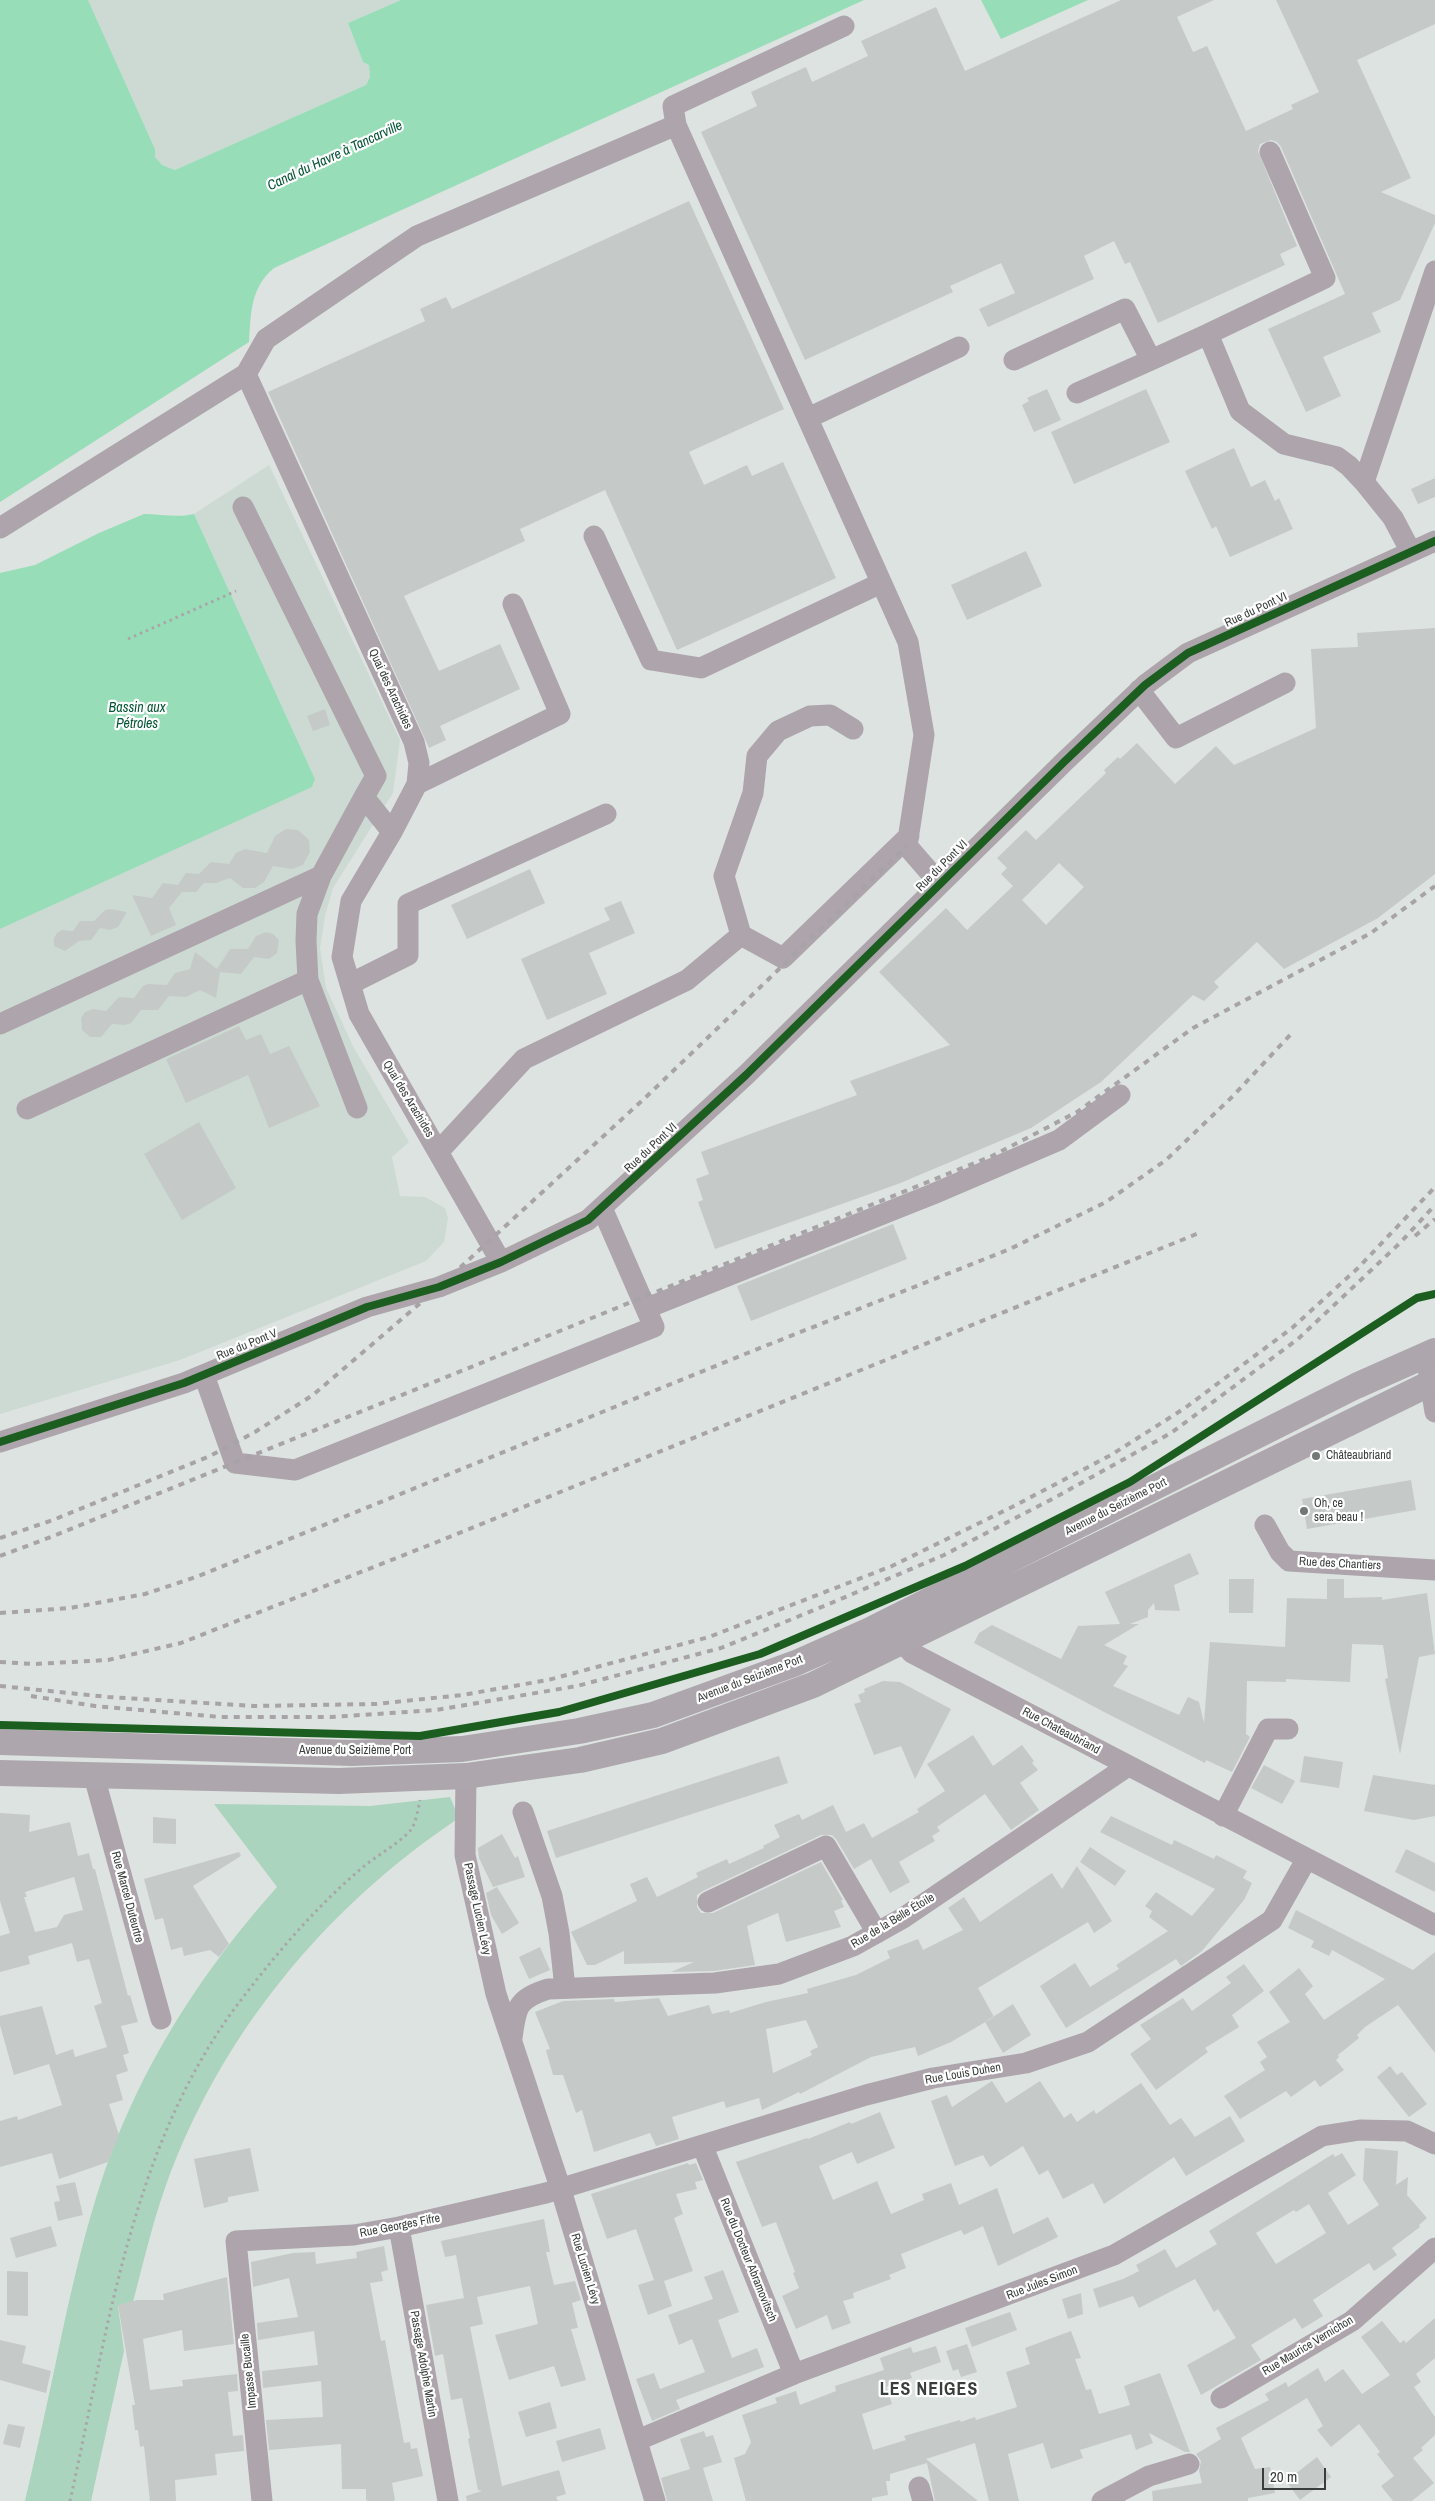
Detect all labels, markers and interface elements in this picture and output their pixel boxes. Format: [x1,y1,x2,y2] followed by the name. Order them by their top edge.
[265,117,405,195] water label: Canal du Havre à Tancarville
[1223,589,1289,631] street label: Rue du Pont VI
[365,647,415,731] street label: Quai des Arachides
[109,700,165,732] water label: Bassin aux Pétroles
[913,837,971,895] street label: Rue du Pont VI
[379,1058,437,1140] street label: Quai des Arachides
[622,1120,680,1176] street label: Rue du Pont VI
[215,1326,279,1364] street label: Rue du Pont V
[1326,1449,1391,1463] place label: Châteaubriand
[1310,1450,1322,1462] marker: Châteaubriand
[1063,1475,1169,1539] street label: Avenue du Seizième Port
[1314,1497,1363,1525] place label: Oh, ce sera beau !
[1298,1505,1310,1517] marker: Oh, ce sera beau !
[1299,1555,1381,1573] street label: Rue des Chantiers
[695,1652,805,1706] street label: Avenue du Seizième Port
[1020,1704,1102,1758] street label: Rue Chateaubriand
[299,1744,411,1758] street label: Avenue du Seizième Port
[108,1850,146,1944] street label: Rue Marcel Duteurtre
[460,1861,494,1957] street label: Passage Lucien Lévy
[849,1890,937,1952] street label: Rue de la Belle Étoile
[924,2060,1002,2088] street label: Rue Louis Duhen
[717,2196,779,2324] street label: Rue du Docteur Abramovitsch
[359,2211,441,2241] street label: Rue Georges Fifre
[567,2232,603,2306] street label: Rue Lucien Lévy
[1004,2263,1080,2303] street label: Rue Jules Simon
[407,2310,439,2418] street label: Passage Adolphe Martin
[1260,2313,1356,2379] street label: Rue Maurice Vernichon
[238,2333,260,2409] street label: Impasse Bucaille
[878,2379,980,2401] district label: LES NEIGES
[1265,2458,1329,2490] scale bar
[1270,2466,1297,2487] text: 20 m

